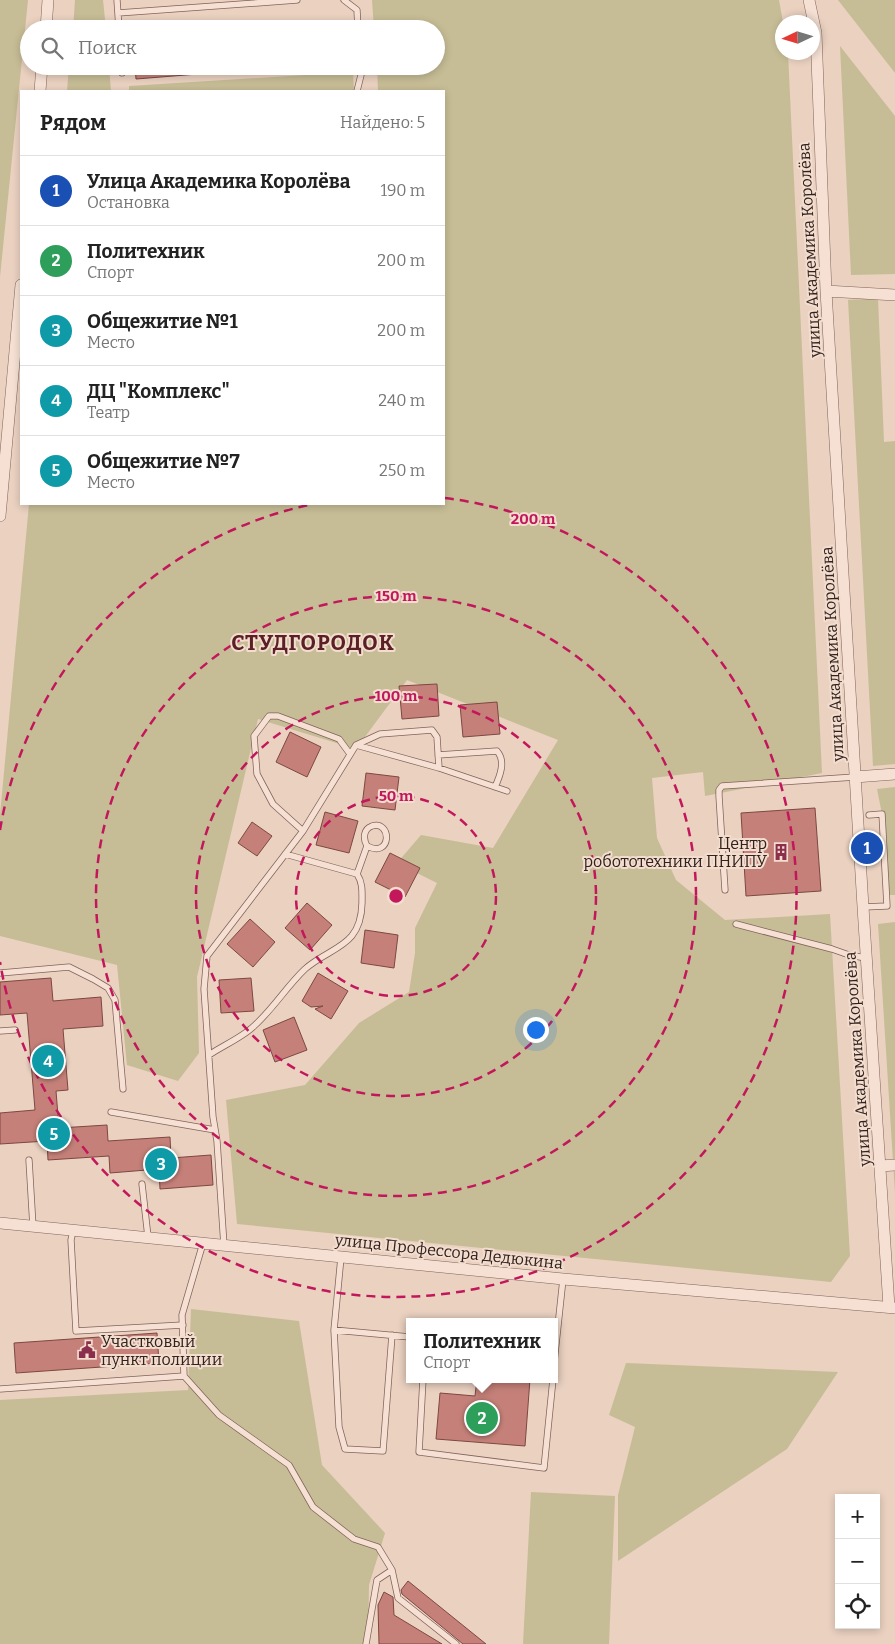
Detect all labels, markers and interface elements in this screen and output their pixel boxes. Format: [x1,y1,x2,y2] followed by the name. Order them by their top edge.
[775,15,820,60] north arrow
[20,20,445,75] search box
[38,34,66,62] icon: search
[78,36,137,59] text: Поиск
[40,110,106,136] text: Рядом
[340,113,425,132] text: Найдено: 5
[794,142,825,359] street label: улица Академика Королёва
[87,170,350,193] text: Улица Академика Королёва
[53,181,59,200] text: 1
[380,181,425,200] text: 190 m
[87,193,170,212] text: Остановка
[87,240,205,263] text: Политехник
[51,251,61,270] text: 2
[377,251,425,270] text: 200 m
[87,263,134,282] text: Спорт
[87,310,238,333] text: Общежитие №1
[51,321,61,340] text: 3
[377,321,425,340] text: 200 m
[87,333,135,352] text: Место
[87,380,230,403] text: ДЦ "Комплекс"
[51,391,61,410] text: 4
[378,391,425,410] text: 240 m
[87,403,130,422] text: Театр
[87,450,240,473] text: Общежитие №7
[52,461,60,480] text: 5
[379,461,425,480] text: 250 m
[87,473,135,492] text: Место
[511,510,556,528] text: 200 m
[817,546,848,763] street label: улица Академика Королёва
[375,587,417,605] text: 150 m
[231,630,395,656] district label: СТУДГОРОДОК
[375,687,418,705] text: 100 m
[379,787,414,805] text: 50 m
[851,829,883,867] pin: 1
[584,834,767,871] place label: Центр робототехники ПНИПУ
[771,842,791,862] building icon: Центр робототехники ПНИПУ
[387,887,405,905] centre of rings
[840,951,875,1168] street label: улица Академика Королёва
[523,1017,549,1043] your location
[32,1042,64,1080] pin: 4
[38,1115,70,1153] pin: 5
[145,1145,177,1183] pin: 3
[333,1230,564,1273] street label: улица Профессора Дедюкина
[406,1318,558,1383] popup
[423,1330,541,1353] text: Политехник
[101,1332,222,1369] place label: Участковый пункт полиции
[77,1340,97,1360] public building icon: Участковый пункт полиции
[423,1353,470,1372] text: Спорт
[466,1399,498,1437] pin: 2
[835,1494,880,1629] map controls
[835,1494,880,1539] button: +
[835,1539,880,1584] button: −
[835,1584,880,1629] button: locate

